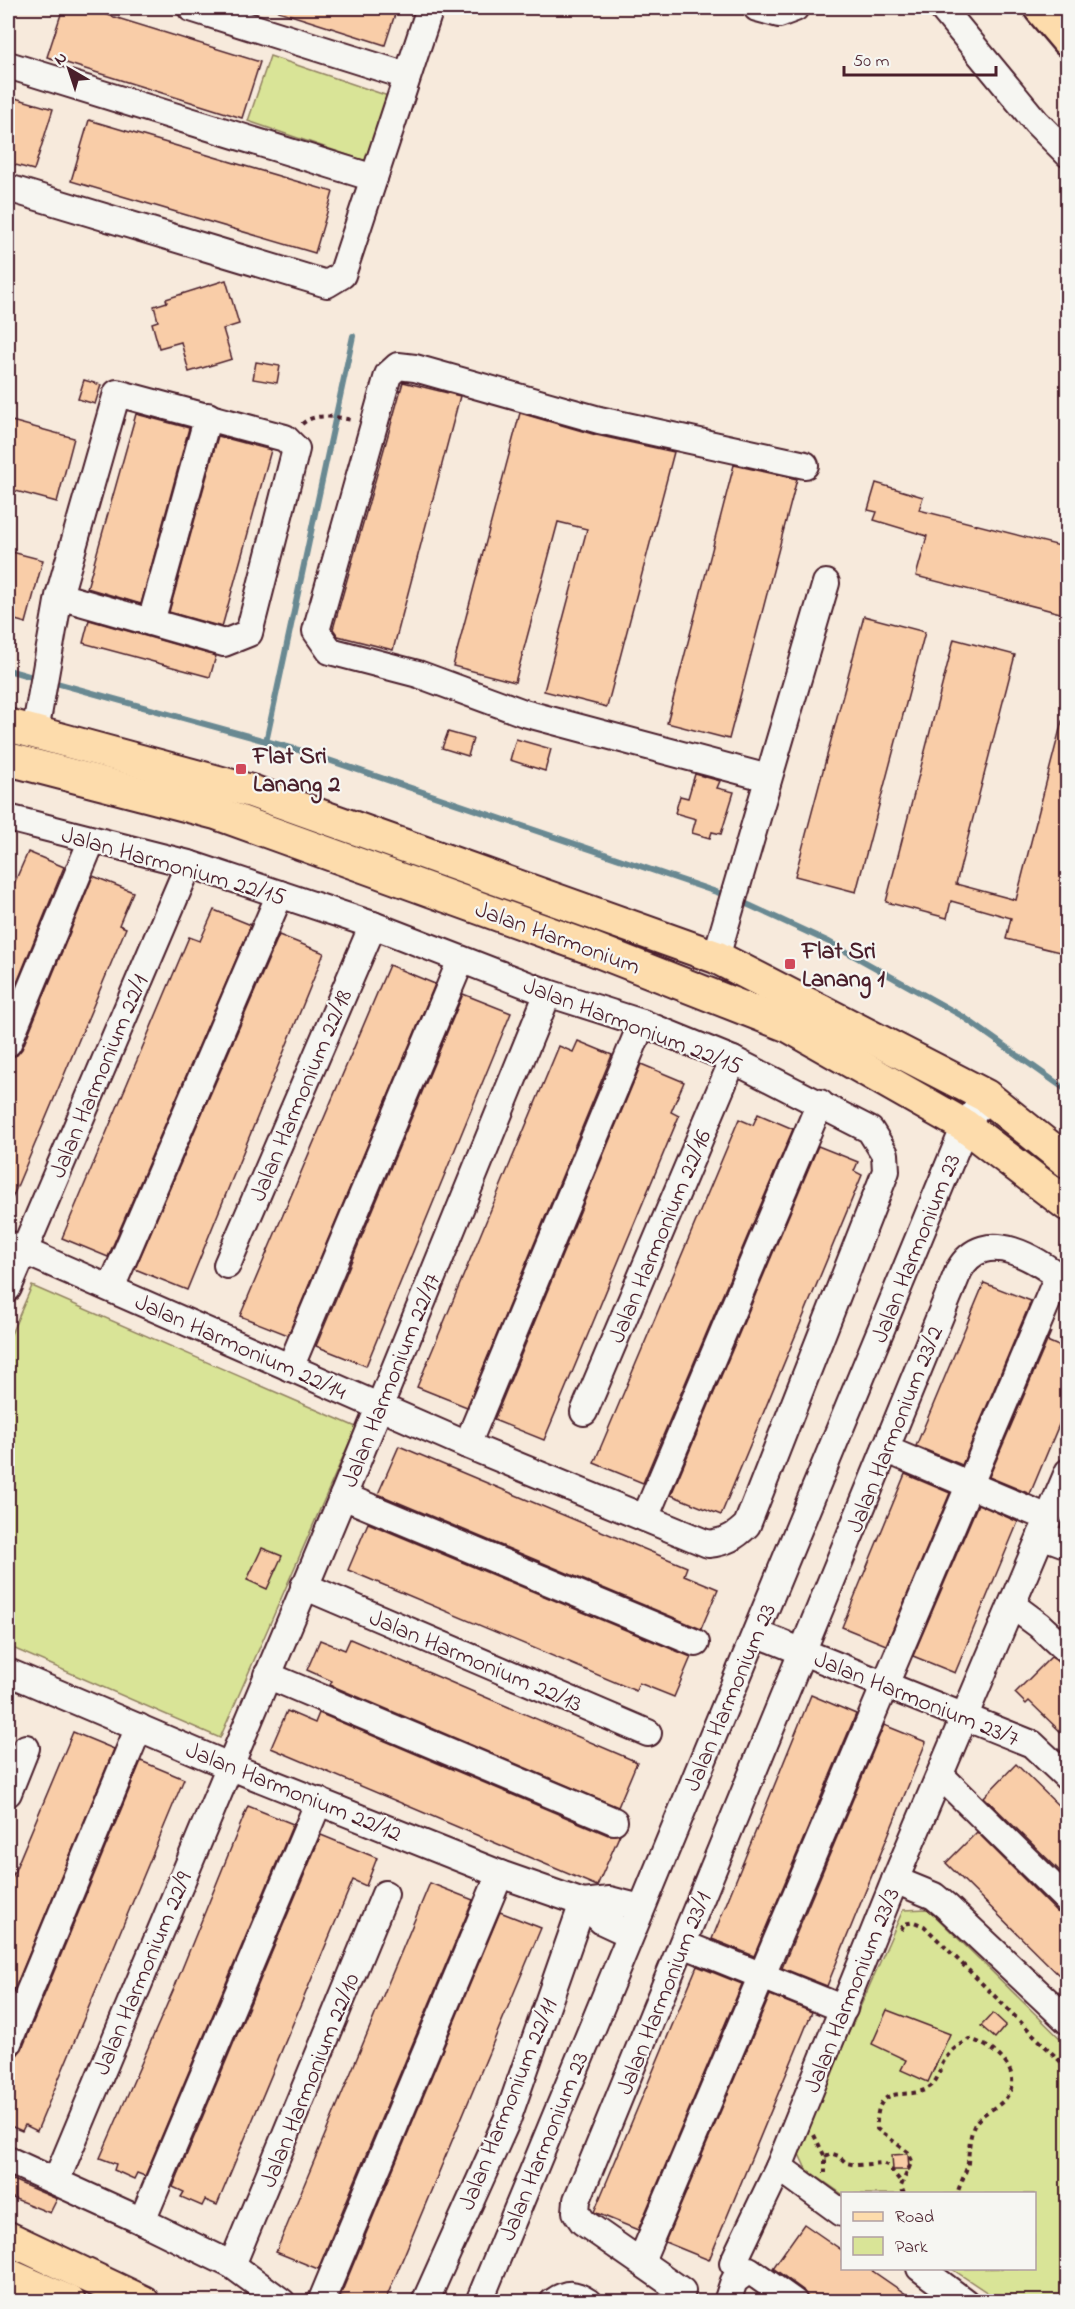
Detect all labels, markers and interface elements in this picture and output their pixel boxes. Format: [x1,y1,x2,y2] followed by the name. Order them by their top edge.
[39,39,99,99] north arrow
[844,39,996,77] scale bar
[49,46,73,72] text: N
[853,49,890,75] text: 50 m
[252,740,340,804] place label: Flat Sri Lanang 2
[234,762,248,776] marker: Flat Sri Lanang 2
[57,819,290,916] street label: Jalan Harmonium 22/15
[470,893,645,985] street label: Jalan Harmonium
[801,935,885,999] place label: Flat Sri Lanang 1
[783,957,797,971] marker: Flat Sri Lanang 1
[42,969,159,1184] street label: Jalan Harmonium 22/1
[518,969,747,1085] street label: Jalan Harmonium 22/15
[242,985,363,1207] street label: Jalan Harmonium 22/18
[600,1124,722,1349] street label: Jalan Harmonium 22/16
[863,1149,971,1349] street label: Jalan Harmonium 23
[333,1268,451,1493] street label: Jalan Harmonium 22/17
[129,1286,351,1411] street label: Jalan Harmonium 22/14
[839,1321,954,1539] street label: Jalan Harmonium 23/2
[676,1599,787,1797] street label: Jalan Harmonium 23
[363,1602,587,1723] street label: Jalan Harmonium 22/13
[808,1643,1024,1758] street label: Jalan Harmonium 23/7
[180,1734,406,1853] street label: Jalan Harmonium 22/12
[86,1866,203,2081] street label: Jalan Harmonium 22/9
[796,1883,910,2099] street label: Jalan Harmonium 23/3
[609,1887,722,2101] street label: Jalan Harmonium 23/1
[252,1968,370,2194] street label: Jalan Harmonium 22/10
[451,1993,568,2216] street label: Jalan Harmonium 22/11
[491,2047,599,2247] street label: Jalan Harmonium 23
[841,2192,1036,2270] legend
[895,2205,934,2231] text: Road
[895,2235,928,2261] text: Park

